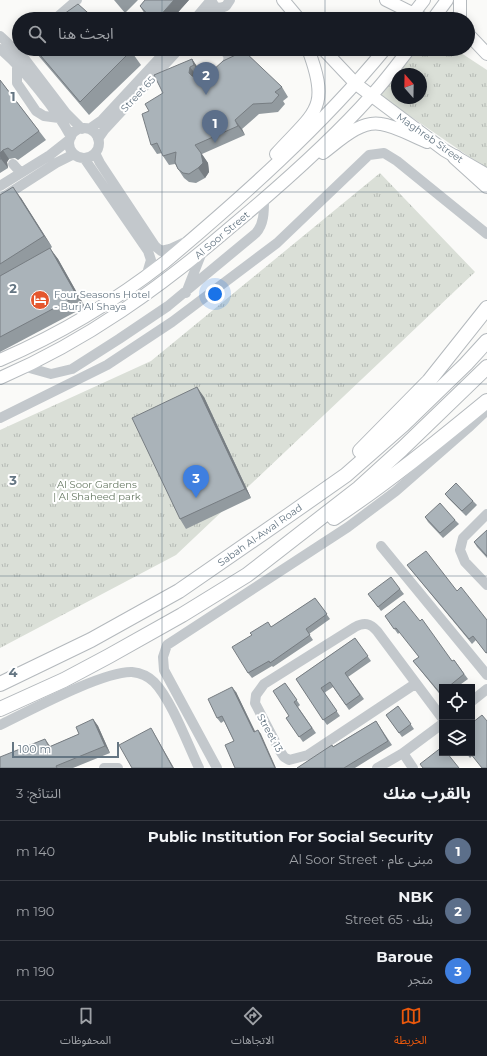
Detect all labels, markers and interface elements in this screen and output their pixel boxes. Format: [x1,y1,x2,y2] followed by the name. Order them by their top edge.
[12,12,475,56] search box
[26,23,48,45] icon: search
[58,24,114,43] text: ابحث هنا
[193,62,219,95] pin: 2
[391,68,427,104] north arrow
[118,73,158,115] street label: Street 65
[10,88,16,104] text: 1
[202,110,228,143] pin: 1
[394,110,466,166] street label: Maghreb Street
[192,208,252,262] street label: Al Soor Street
[9,280,17,296] text: 2
[205,284,225,304] your location
[54,288,150,313] place label: Four Seasons Hotel - Burj Al Shaya
[29,289,51,311] hotel icon: Four Seasons Hotel - Burj Al Shaya
[183,465,209,498] pin: 3
[8,472,17,488] text: 3
[53,478,141,503] park label: Al Soor Gardens | Al Shaheed park
[215,501,305,569] street label: Sabah Al-Awal Road
[9,664,18,680] text: 4
[439,684,475,756] map controls
[439,684,475,720] button: locate
[254,711,286,755] street label: Street 13
[439,720,475,756] button: layers
[12,740,119,759] scale bar
[18,742,51,756] text: 100 m
[383,783,471,803] text: بالقرب منك
[16,785,61,801] text: النتائج: 3
[148,827,433,846] text: Public Institution For Social Security
[16,843,55,859] text: 140 m
[455,843,461,859] text: 1
[289,851,433,867] text: مبنى عام · Al Soor Street
[398,887,433,906] text: NBK
[16,903,54,919] text: 190 m
[454,903,462,919] text: 2
[345,911,433,927] text: بنك · Street 65
[376,947,433,966] text: Baroue
[16,963,54,979] text: 190 m
[454,963,462,979] text: 3
[408,971,433,987] text: متجر
[60,1005,111,1052] tab: المحفوظات
[231,1005,274,1052] tab: الاتجاهات
[394,1005,427,1052] tab: الخريطة

